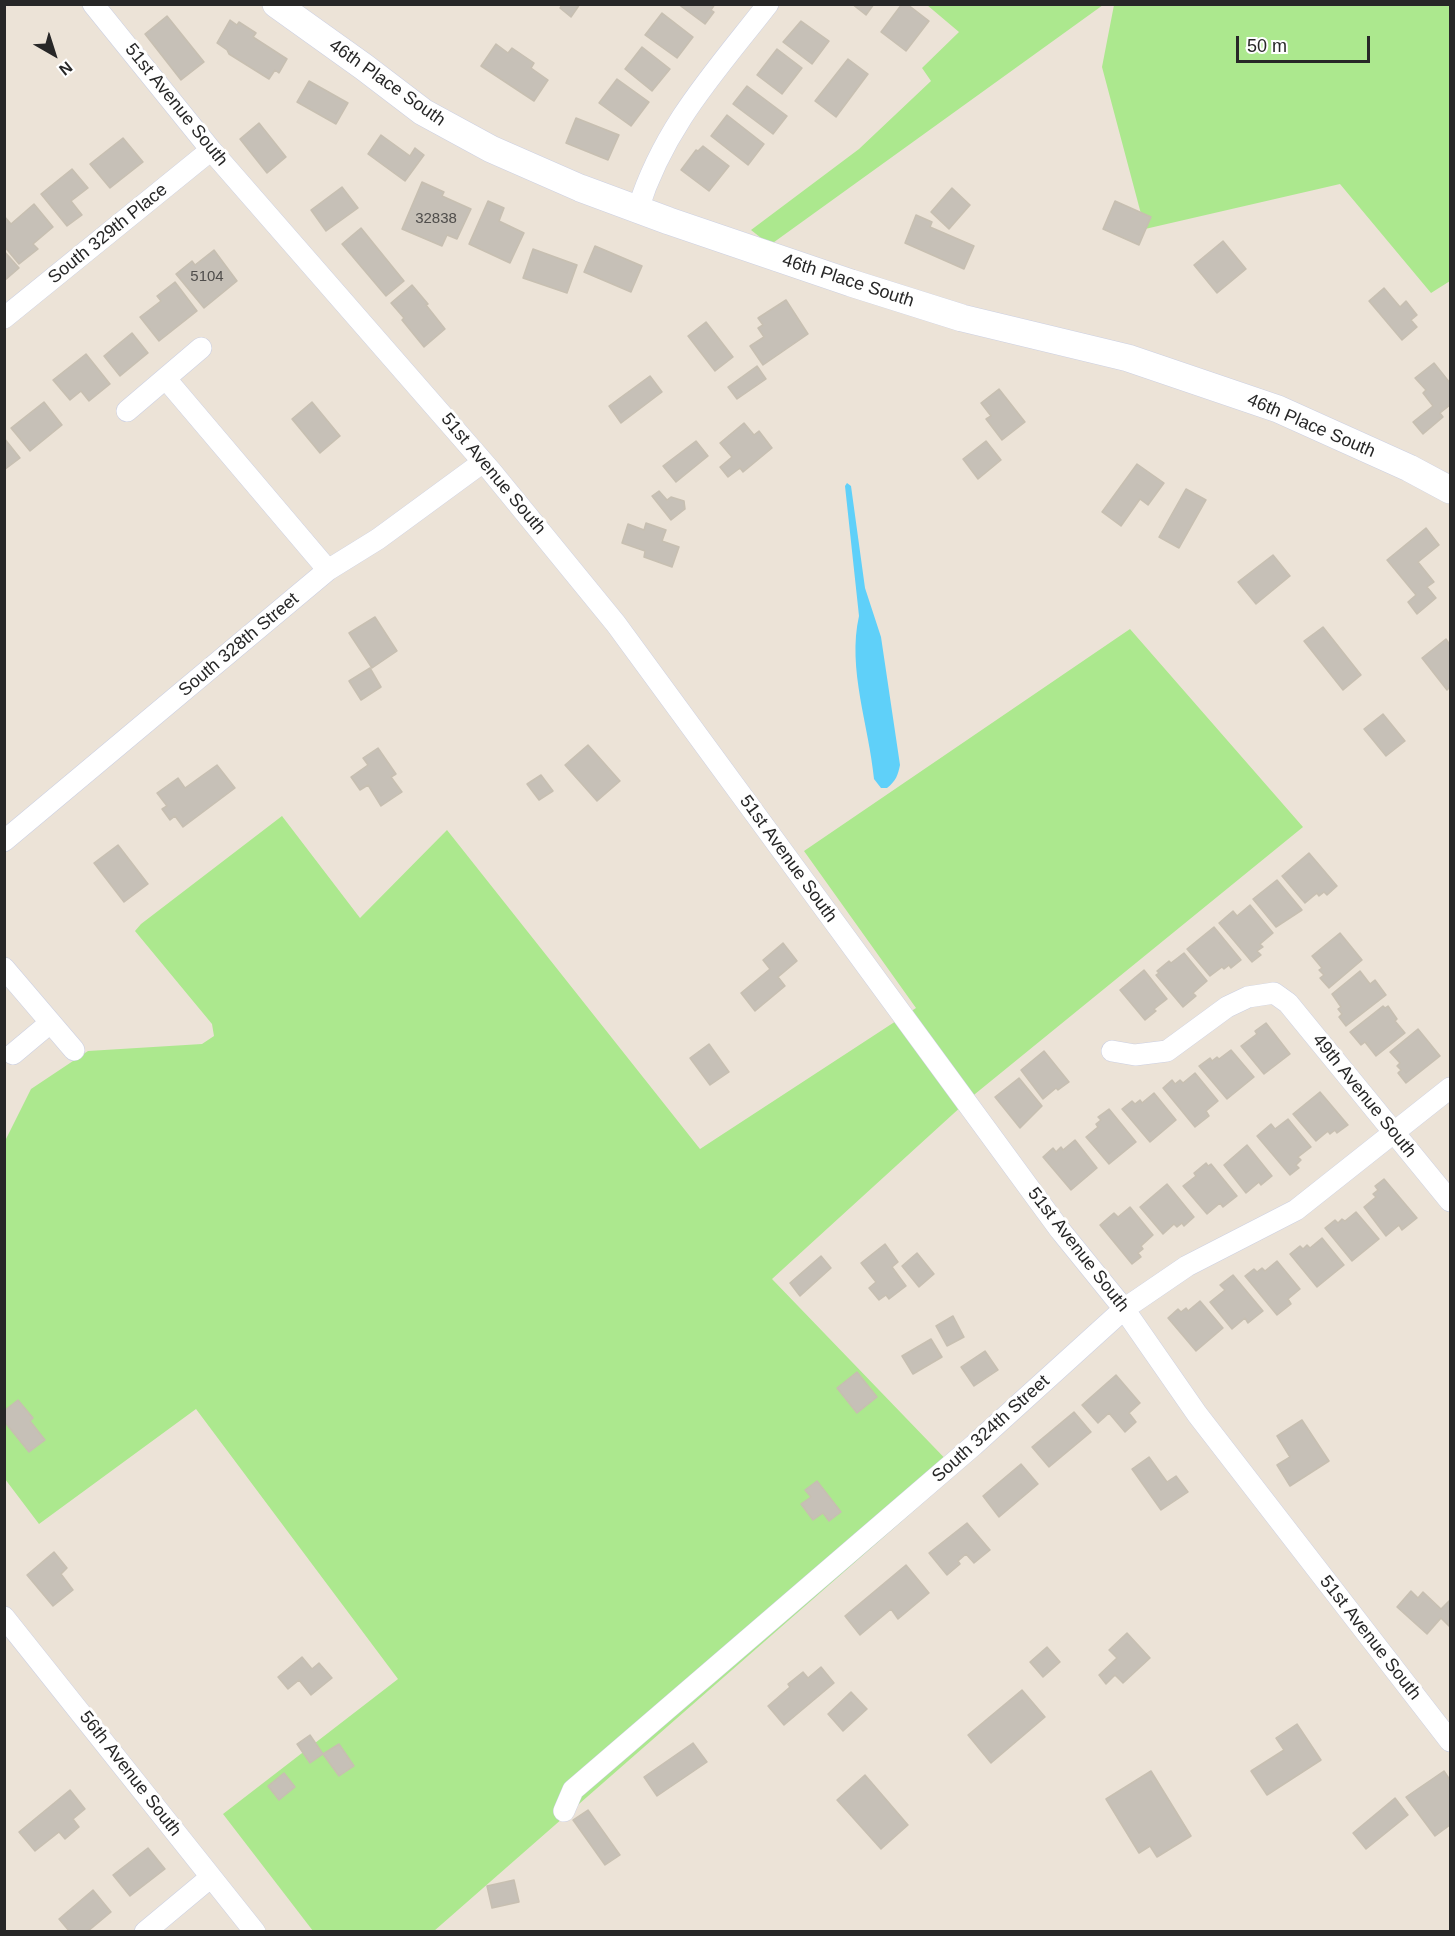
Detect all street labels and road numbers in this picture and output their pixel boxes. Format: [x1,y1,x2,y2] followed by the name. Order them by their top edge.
[325,35,449,131] street label: 46th Place South
[120,39,232,171] street label: 51st Avenue South
[44,179,172,289] street label: South 329th Place
[779,250,917,312] street label: 46th Place South
[1244,389,1378,463] street label: 46th Place South
[436,409,550,539] street label: 51st Avenue South
[175,588,303,702] street label: South 328th Street
[735,791,841,927] street label: 51st Avenue South
[1308,1030,1420,1162] street label: 49th Avenue South
[1023,1184,1133,1316] street label: 51st Avenue South
[928,1371,1054,1487] street label: South 324th Street
[1315,1572,1425,1704] street label: 51st Avenue South
[74,1707,186,1841] street label: 56th Avenue South

